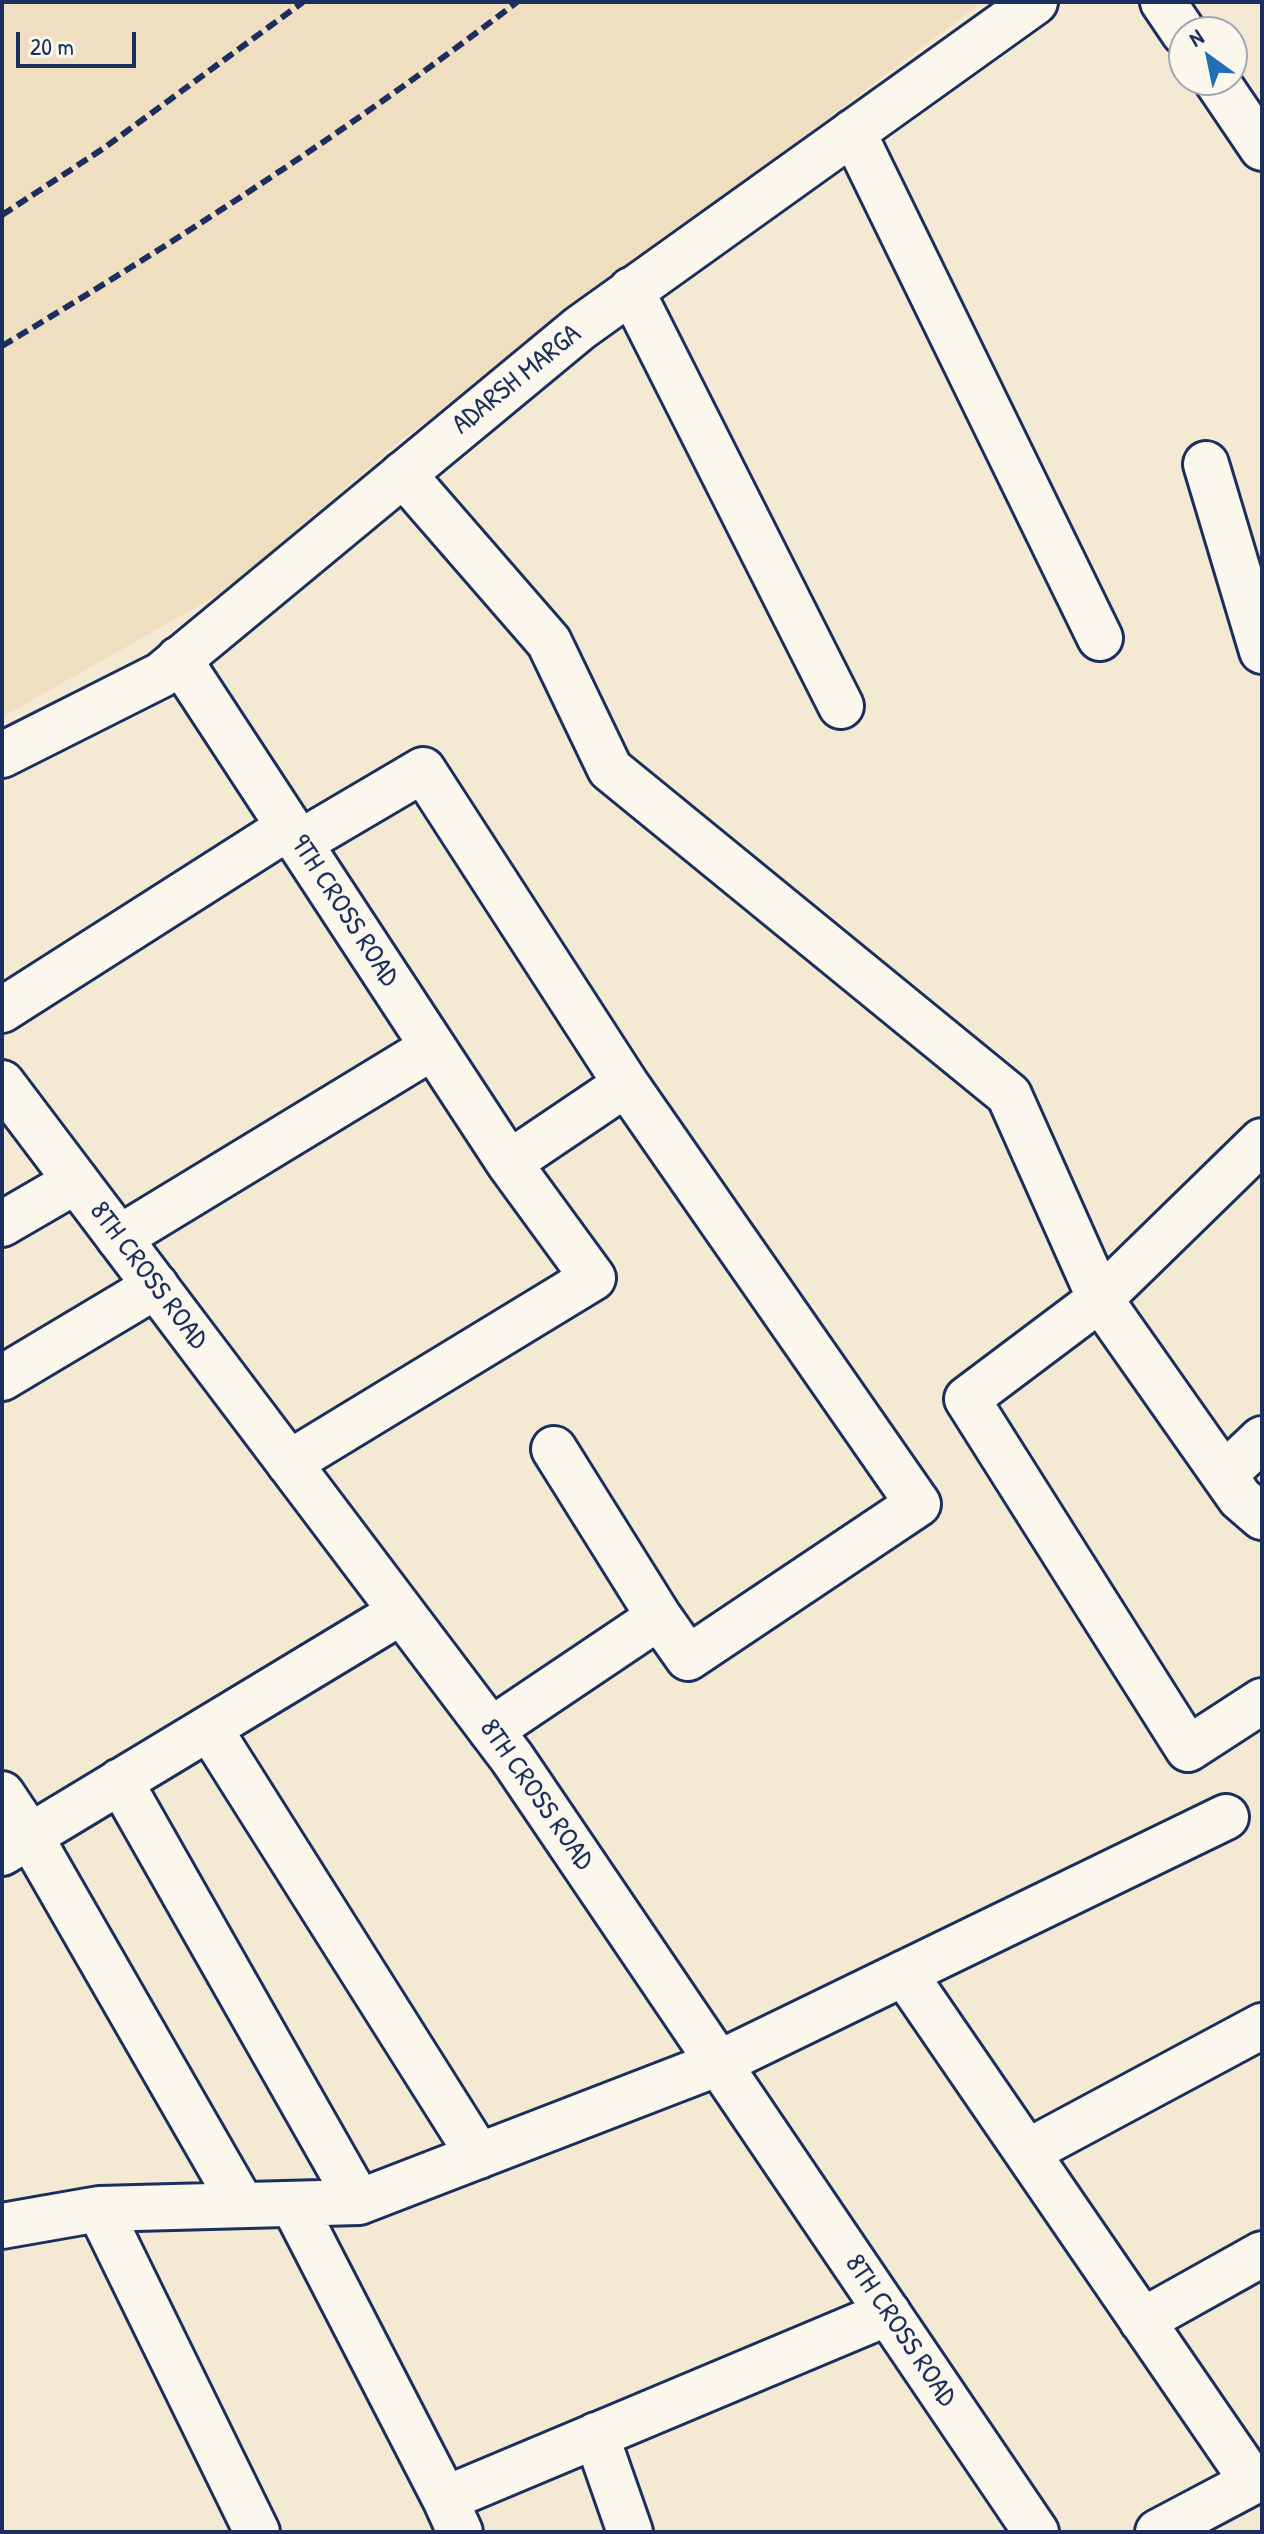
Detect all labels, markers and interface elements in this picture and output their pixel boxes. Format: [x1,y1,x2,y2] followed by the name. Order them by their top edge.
[20,16,140,66] scale bar
[1168,16,1248,96] north arrow
[1183,22,1209,53] text: N
[30,30,74,62] text: 20 m
[446,318,588,442] street label: ADARSH MARGA
[283,829,405,993] street label: 9TH CROSS ROAD
[82,1196,214,1356] street label: 8TH CROSS ROAD
[472,1713,600,1877] street label: 8TH CROSS ROAD
[837,2249,963,2413] street label: 8TH CROSS ROAD

